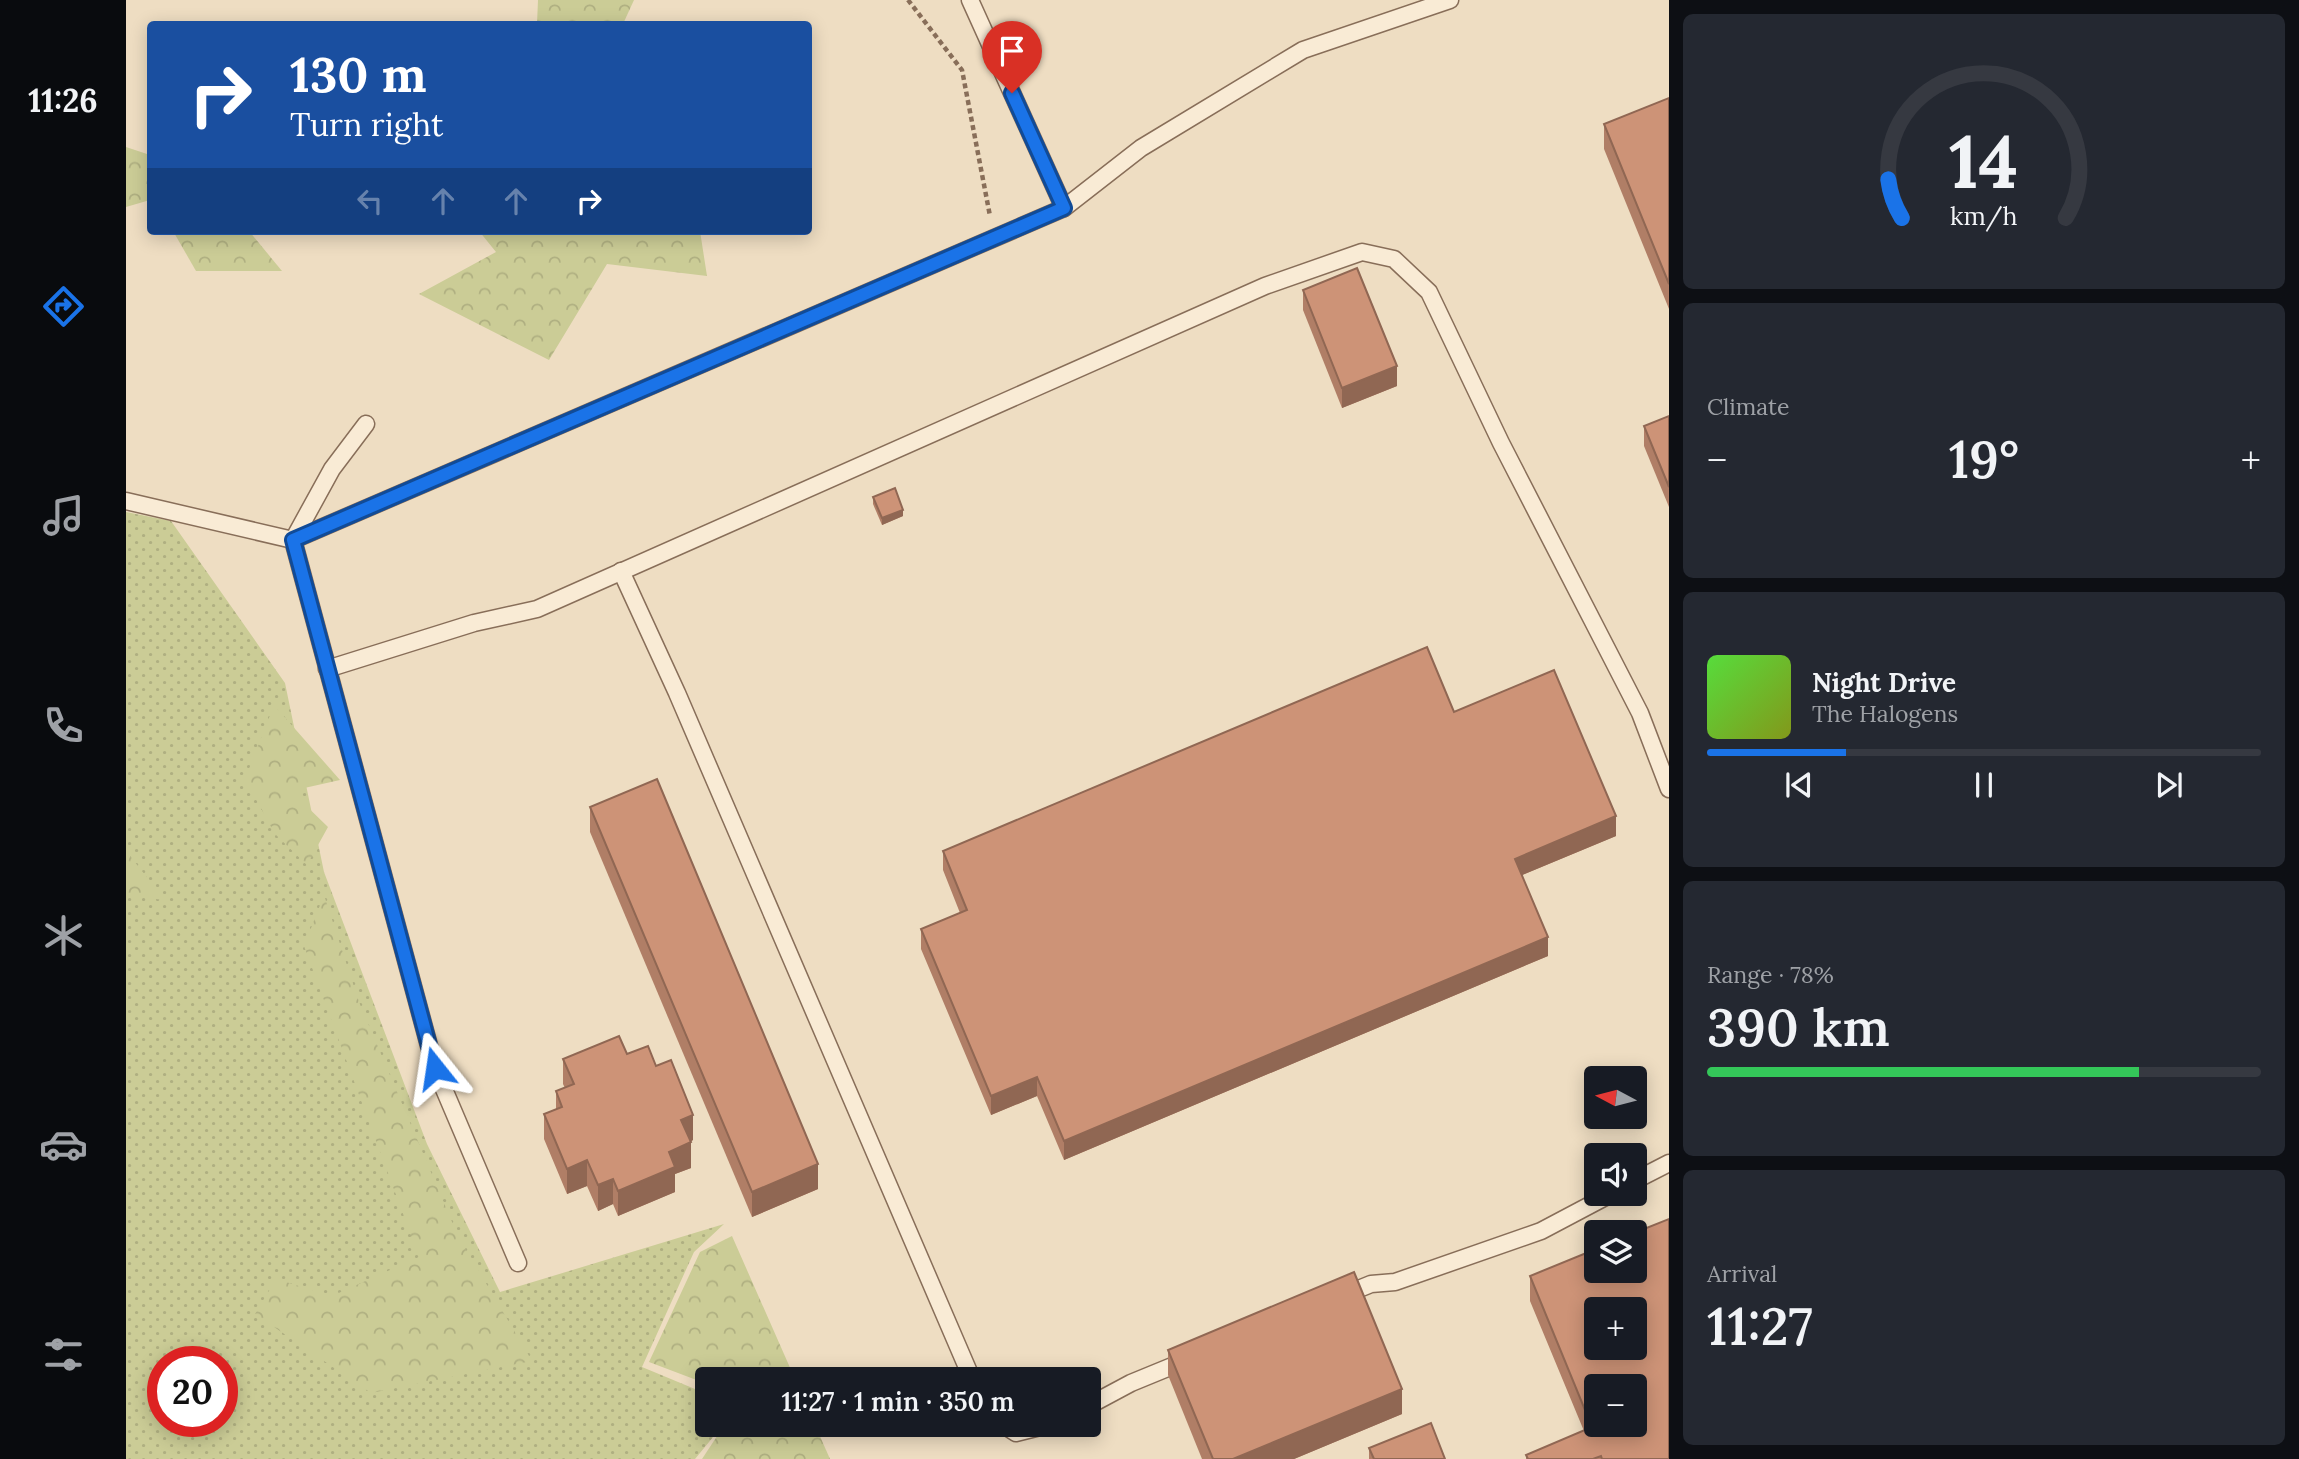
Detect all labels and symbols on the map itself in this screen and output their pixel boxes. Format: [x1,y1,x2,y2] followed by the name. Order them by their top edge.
[982,21,1042,93] pin
[398,1031,472,1105] position arrow
[1584,1066,1647,1129] north arrow
[147,1346,238,1437] speed limit sign: 20

